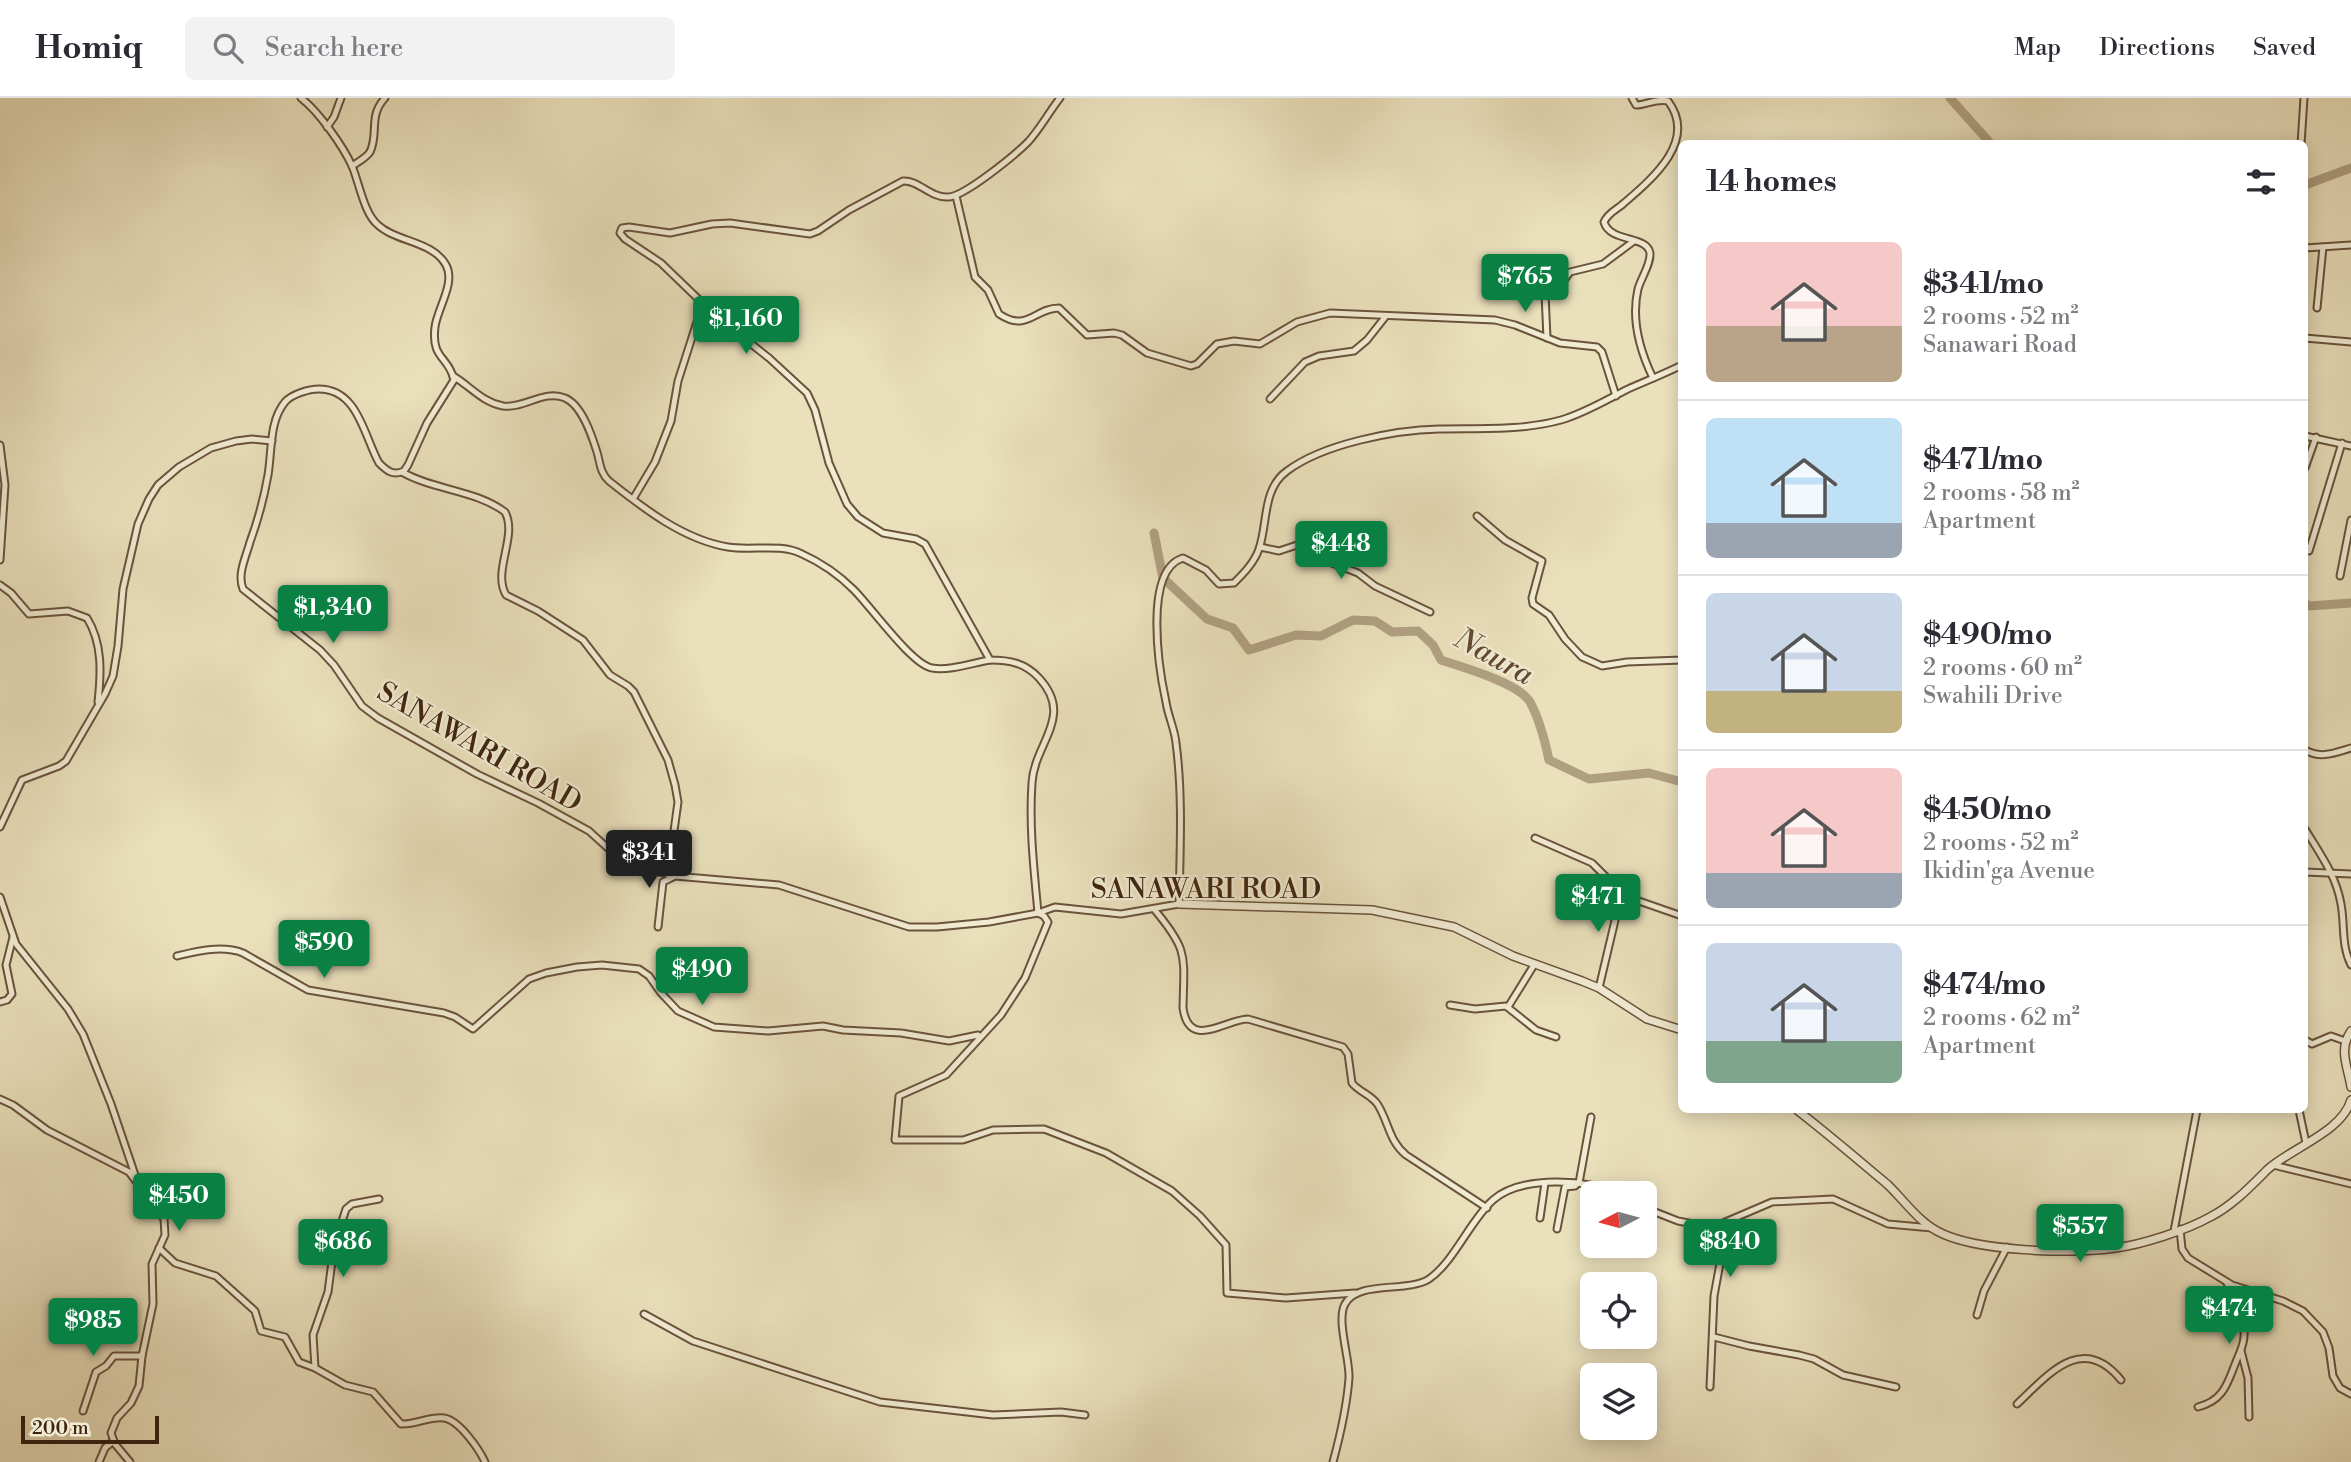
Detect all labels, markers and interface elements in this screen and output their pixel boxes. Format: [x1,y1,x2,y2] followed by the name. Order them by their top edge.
[185,17,675,80] search box
[35,28,143,69] text: Homiq
[209,29,247,67] icon: search
[265,32,403,64] text: Search here
[2014,33,2061,63] text: Map
[2099,33,2215,63] text: Directions
[2253,33,2316,63] text: Saved
[1706,163,1837,201] text: 14 homes
[2242,163,2280,201] icon: filters
[1484,254,1566,314] pin: $765
[1498,263,1552,291] text: $765
[1923,265,2044,303] text: $341/mo
[1762,270,1846,354] icon: home
[689,296,803,356] pin: $1,160
[1923,303,2079,331] text: 2 rooms · 52 m²
[709,305,783,333] text: $1,160
[1923,331,2077,359] text: Sanawari Road
[1923,441,2043,479] text: $471/mo
[1762,446,1846,530] icon: home
[1923,479,2080,507] text: 2 rooms · 58 m²
[1923,507,2036,535] text: Apartment
[1300,522,1382,581] pin: $448
[1311,530,1371,558] text: $448
[276,586,390,645] pin: $1,340
[294,594,372,622] text: $1,340
[1923,616,2052,654] text: $490/mo
[1446,619,1540,694] water label: Naura
[1762,621,1846,705] icon: home
[1923,654,2082,682] text: 2 rooms · 60 m²
[371,675,588,820] street label: SANAWARI ROAD
[1923,682,2063,710] text: Swahili Drive
[1923,791,2052,829] text: $450/mo
[1762,796,1846,880] icon: home
[1923,829,2079,857] text: 2 rooms · 52 m²
[608,830,690,890] pin: $341
[622,839,676,867] text: $341
[1923,857,2095,885] text: Ikidin'ga Avenue
[1091,872,1321,907] street label: SANAWARI ROAD
[1557,874,1639,934] pin: $471
[1571,883,1625,911] text: $471
[283,920,365,980] pin: $590
[294,929,354,957] text: $590
[661,948,743,1007] pin: $490
[672,956,732,984] text: $490
[1923,966,2046,1004] text: $474/mo
[1762,971,1846,1055] icon: home
[1923,1004,2080,1032] text: 2 rooms · 62 m²
[1923,1032,2036,1060] text: Apartment
[138,1174,220,1233] pin: $450
[1580,1181,1657,1258] north arrow
[1580,1181,1657,1440] map controls
[149,1182,209,1210] text: $450
[2039,1204,2121,1264] pin: $557
[2052,1213,2108,1241] text: $557
[302,1220,384,1279] pin: $686
[1689,1220,1771,1279] pin: $840
[314,1228,372,1256] text: $686
[1700,1228,1760,1256] text: $840
[1580,1272,1657,1349] button: locate
[2188,1286,2270,1346] pin: $474
[2201,1295,2257,1323] text: $474
[52,1298,134,1358] pin: $985
[64,1307,122,1335] text: $985
[1580,1363,1657,1440] button: layers
[21,1413,159,1445] scale bar
[32,1416,89,1440] text: 200 m

